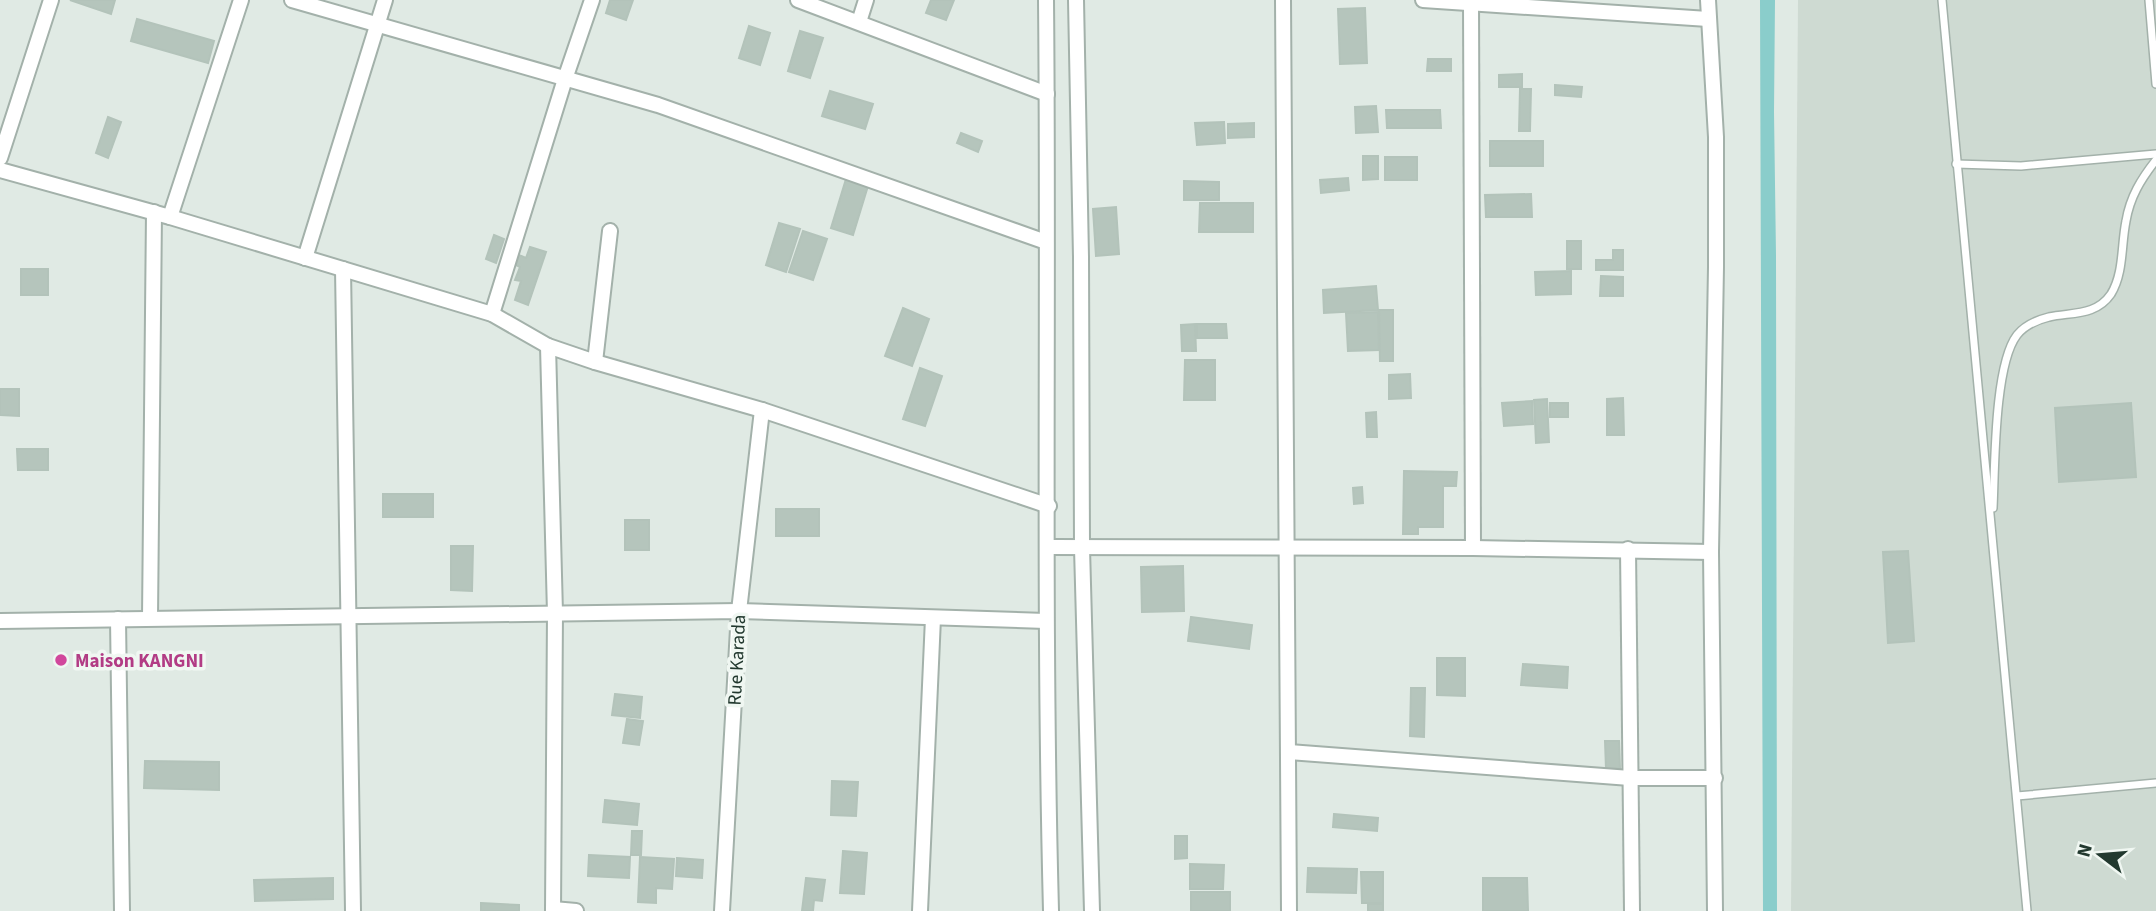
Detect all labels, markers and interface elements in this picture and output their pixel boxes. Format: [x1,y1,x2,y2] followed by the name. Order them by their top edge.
[722,614,753,706] street label: Rue Karada
[75,648,204,675] place label: Maison KANGNI
[53,652,69,668] marker: Maison KANGNI
[2065,820,2135,890] north arrow
[2070,841,2100,861] text: N

